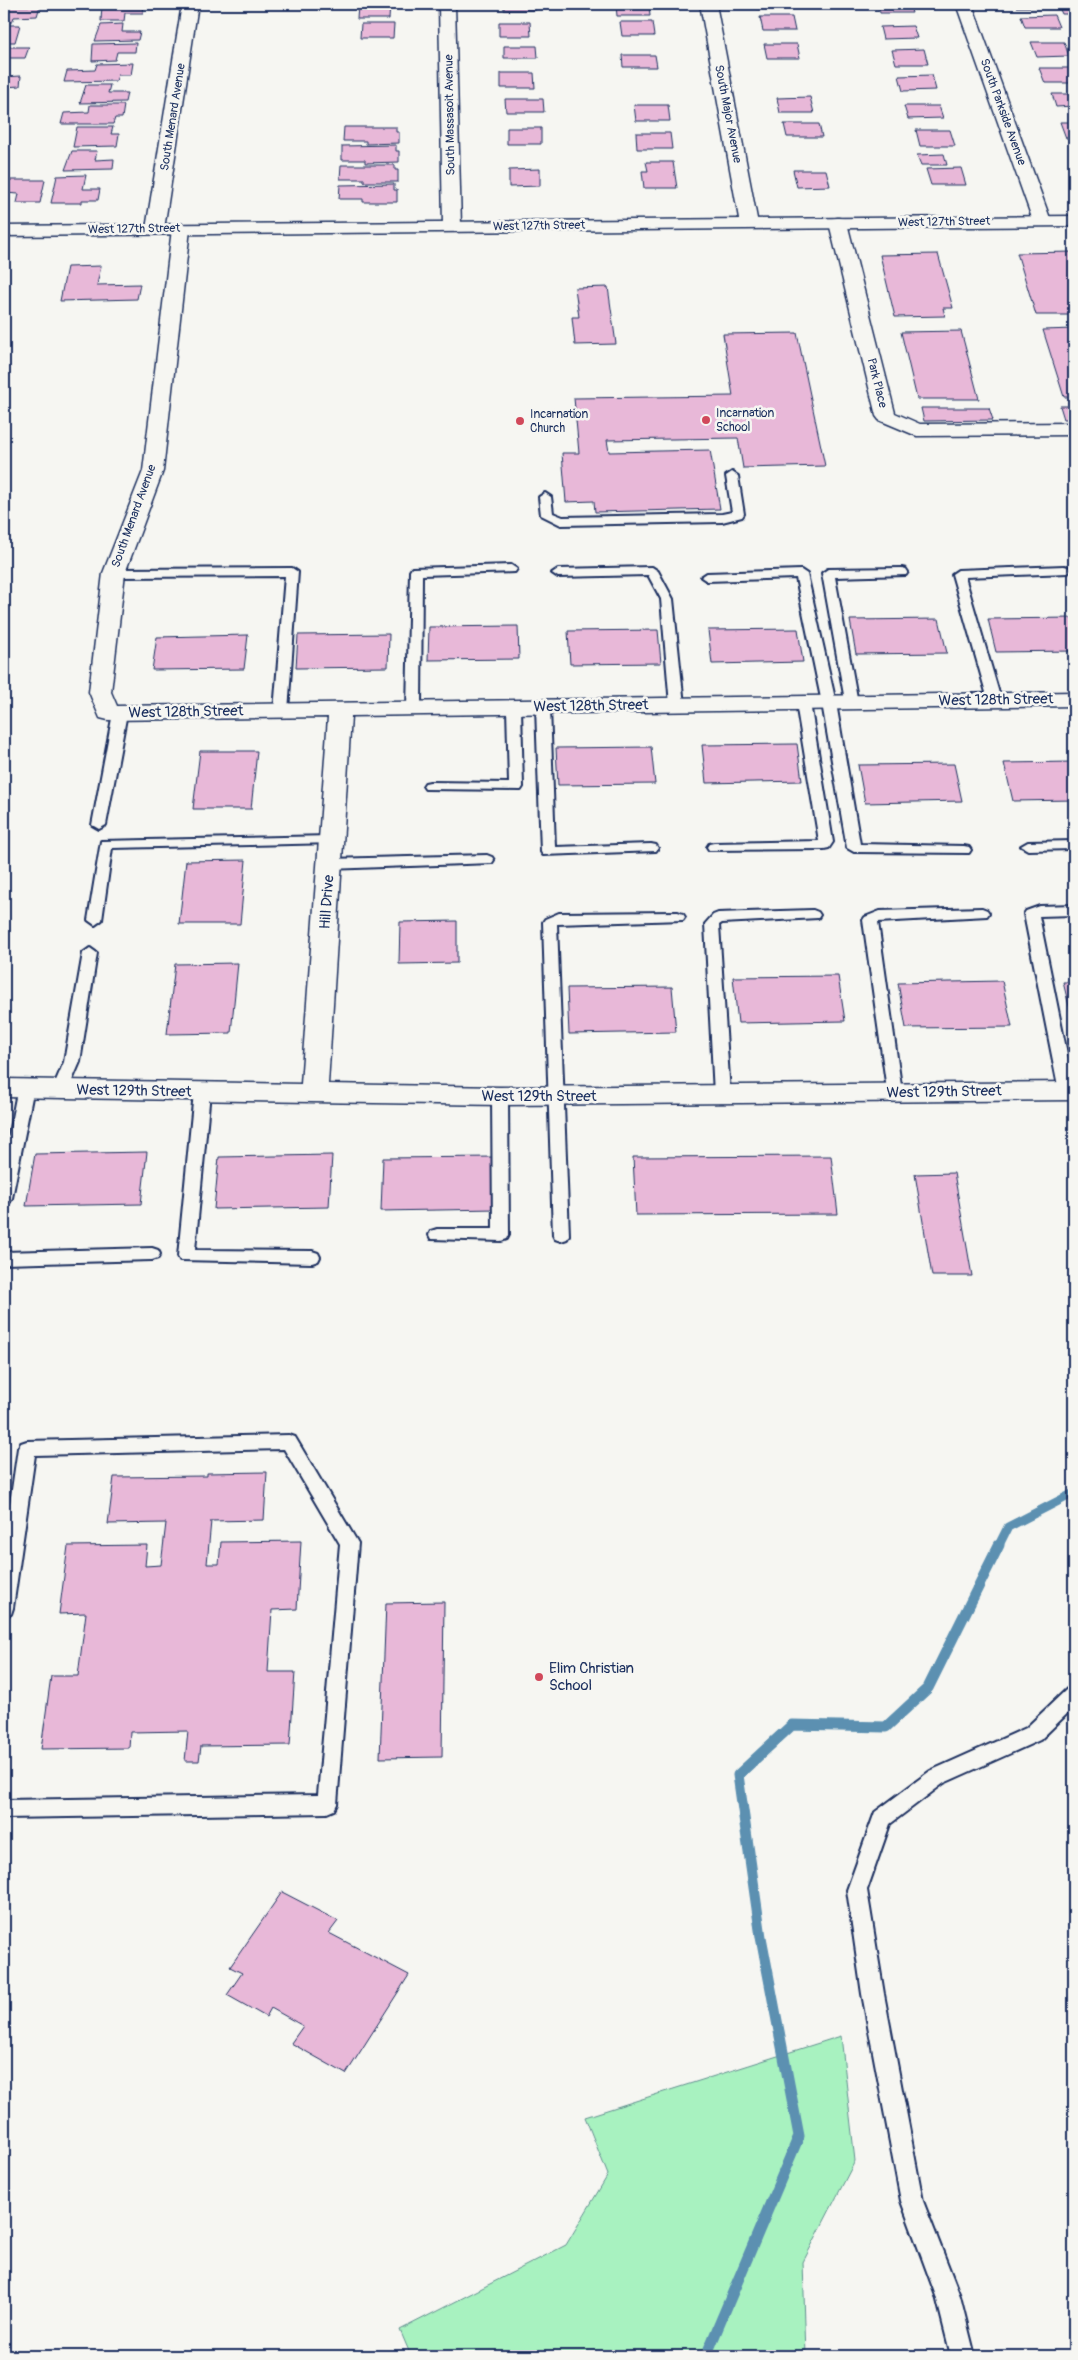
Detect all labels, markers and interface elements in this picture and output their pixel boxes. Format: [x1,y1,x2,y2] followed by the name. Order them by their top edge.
[441,54,459,176] street label: South Massasoit Avenue
[977,57,1029,167] street label: South Parkside Avenue
[157,62,189,172] street label: South Menard Avenue
[711,64,745,164] street label: South Major Avenue
[898,214,990,230] street label: West 127th Street
[493,218,585,234] street label: West 127th Street
[88,221,180,237] street label: West 127th Street
[864,357,890,409] street label: Park Place
[716,406,774,435] place label: Incarnation School
[530,407,588,436] place label: Incarnation Church
[700,414,712,426] marker: Incarnation School
[514,415,526,427] marker: Incarnation Church
[108,462,160,570] street label: South Menard Avenue
[938,689,1055,711] street label: West 128th Street
[533,695,650,717] street label: West 128th Street
[128,701,245,723] street label: West 128th Street
[316,874,338,930] street label: Hill Drive
[76,1080,193,1102] street label: West 129th Street
[886,1081,1003,1103] street label: West 129th Street
[481,1087,598,1106] street label: West 129th Street
[549,1659,634,1695] place label: Elim Christian School
[533,1671,545,1683] marker: Elim Christian School

